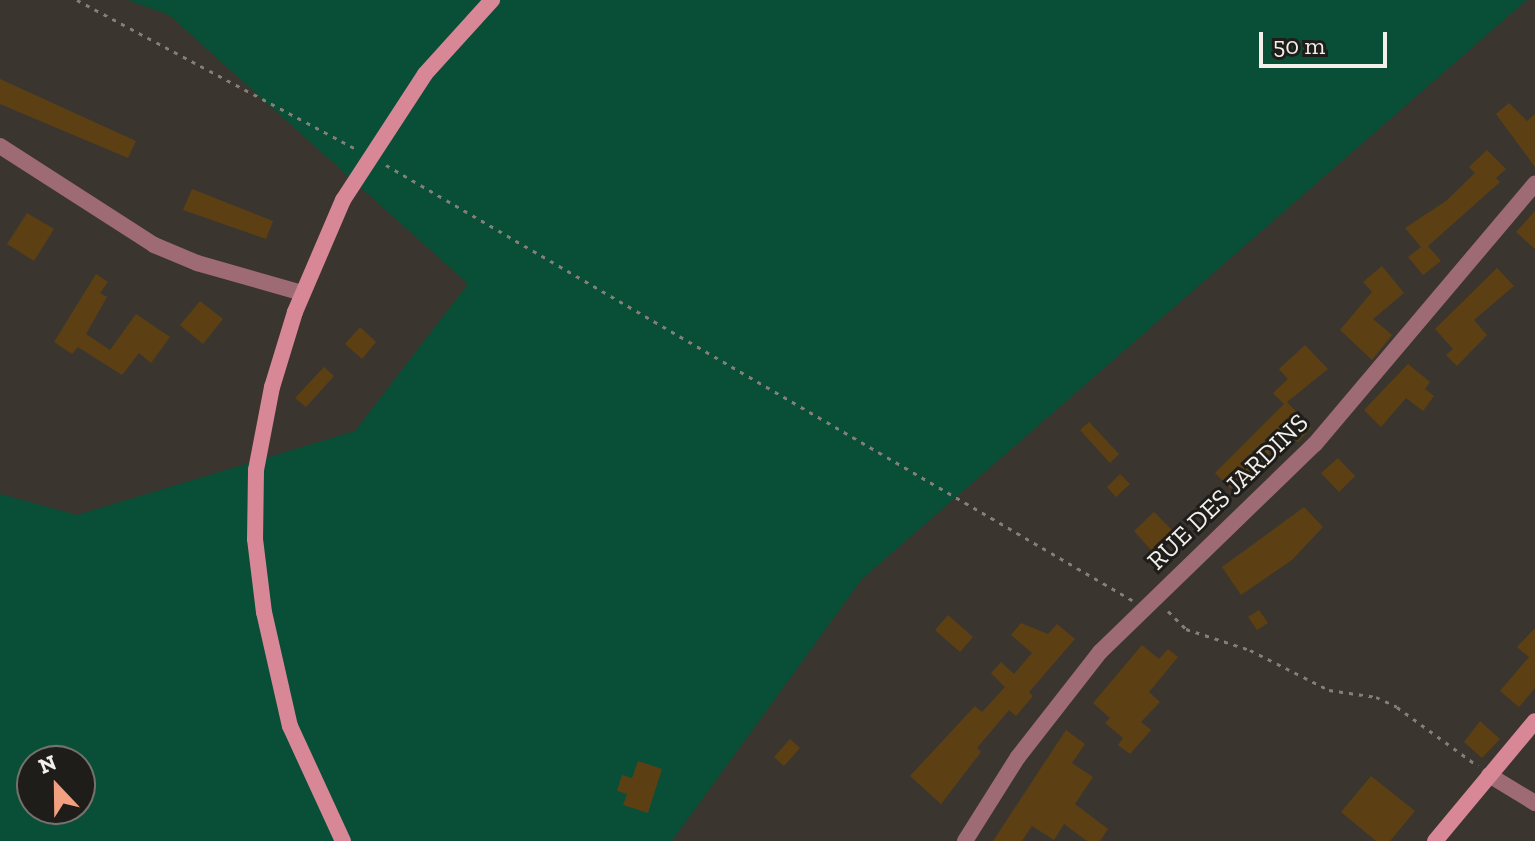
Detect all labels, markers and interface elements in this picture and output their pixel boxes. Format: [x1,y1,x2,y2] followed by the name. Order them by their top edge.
[1263,16,1391,66] scale bar
[1273,31,1325,60] text: 50 m
[1141,407,1315,577] street label: RUE DES JARDINS
[16,745,96,825] north arrow
[35,748,60,780] text: N

